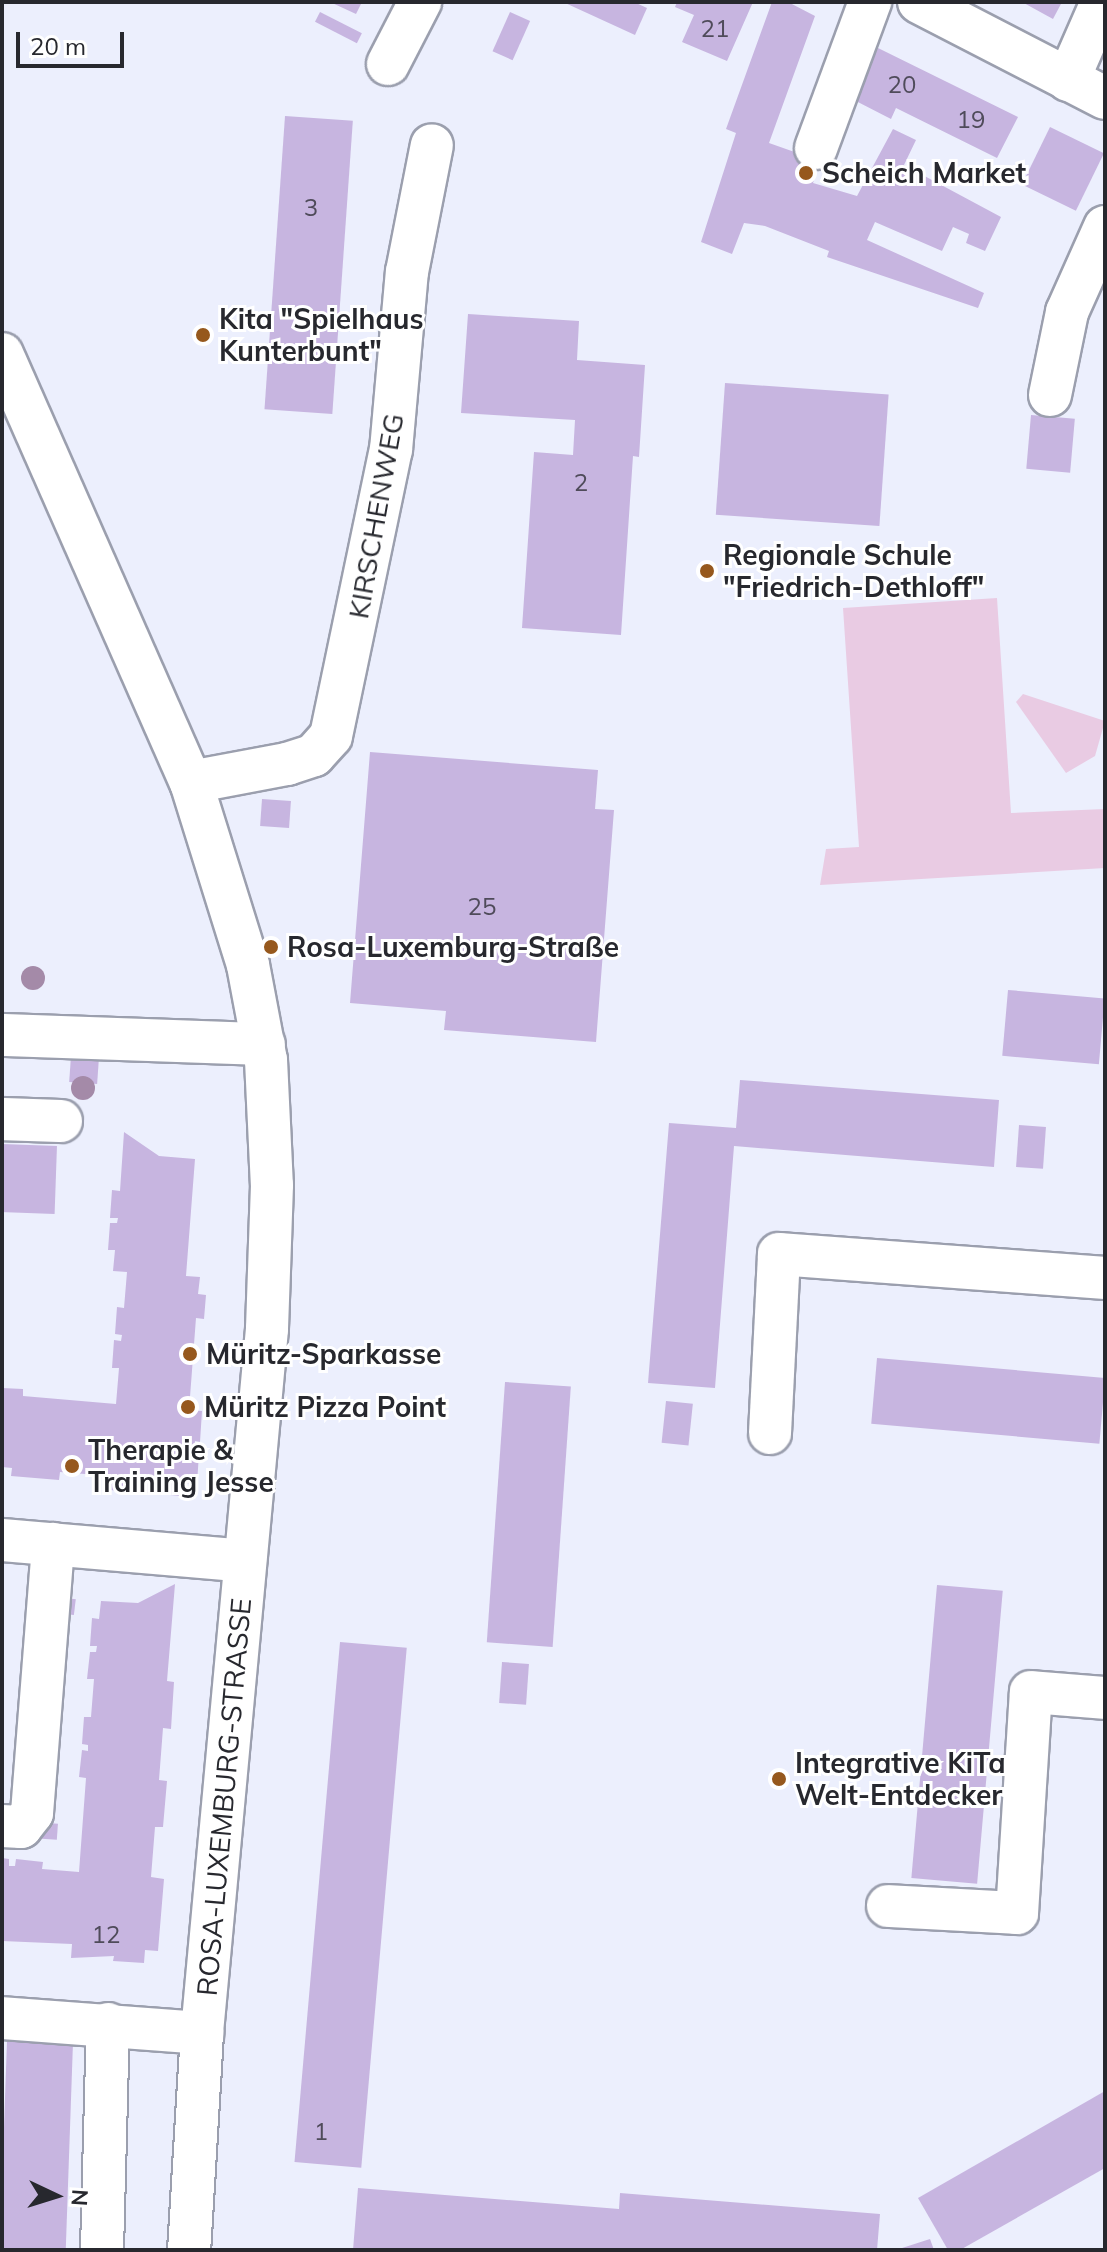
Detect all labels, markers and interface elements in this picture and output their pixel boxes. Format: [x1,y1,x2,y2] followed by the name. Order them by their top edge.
[701,15,729,43] house number: 21
[20,16,128,66] scale bar
[30,31,86,61] text: 20 m
[888,71,916,99] house number: 20
[957,106,985,134] house number: 19
[822,156,1026,190] place label: Scheich Market
[797,164,815,182] marker: Scheich Market
[304,194,318,222] house number: 3
[219,302,423,368] place label: Kita "Spielhaus Kunterbunt"
[194,326,212,344] marker: Kita "Spielhaus Kunterbunt"
[341,411,411,621] street label: KIRSCHENWEG
[574,469,588,497] house number: 2
[723,538,984,604] place label: Regionale Schule "Friedrich-Dethloff"
[698,562,716,580] marker: Regionale Schule "Friedrich-Dethloff"
[468,893,496,921] house number: 25
[287,930,619,964] place label: Rosa-Luxemburg-Straße
[262,938,280,956] marker: Rosa-Luxemburg-Straße
[206,1337,441,1371] place label: Müritz-Sparkasse
[181,1345,199,1363] marker: Müritz-Sparkasse
[204,1390,446,1424] place label: Müritz Pizza Point
[179,1398,197,1416] marker: Müritz Pizza Point
[88,1433,274,1499] place label: Therapie & Training Jesse
[63,1457,81,1475] marker: Therapie & Training Jesse
[190,1597,258,1997] street label: ROSA-LUXEMBURG-STRASSE
[795,1746,1006,1812] place label: Integrative KiTa Welt-Entdecker
[770,1770,788,1788] marker: Integrative KiTa Welt-Entdecker
[92,1921,120,1949] house number: 12
[314,2118,328,2146] house number: 1
[16,2156,96,2236] north arrow
[65,2188,94,2207] text: N

